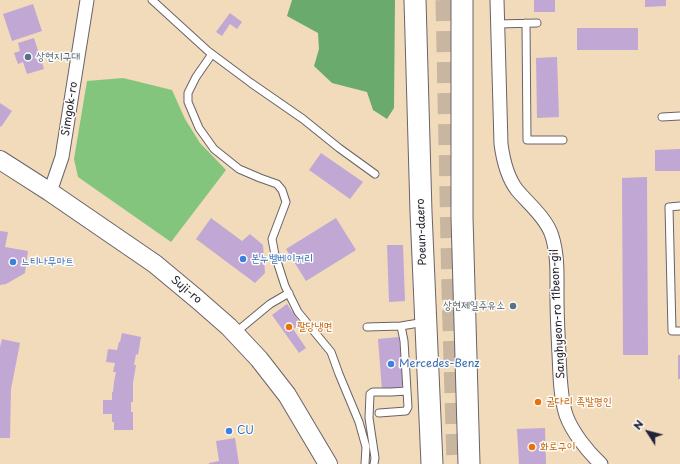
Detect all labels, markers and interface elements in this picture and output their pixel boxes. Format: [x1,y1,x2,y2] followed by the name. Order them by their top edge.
[36,50,80,64] place label: 상현지구대
[23,52,33,62] marker: 상현지구대
[59,81,81,137] street label: Simgok-ro
[414,198,430,266] street label: Poeun-daero
[548,249,568,379] street label: Sanghyeon-ro 11beon-gil
[251,252,313,266] place label: 본누벨베이커리
[238,254,248,264] marker: 본누벨베이커리
[21,255,74,269] place label: 느티나무마트
[8,257,18,267] marker: 느티나무마트
[168,273,204,307] street label: Suji-ro
[443,299,505,313] place label: 상현제일주유소
[508,301,518,311] marker: 상현제일주유소
[297,320,332,334] place label: 팔당냉면
[284,322,294,332] marker: 팔당냉면
[399,357,480,371] place label: Mercedes-Benz
[386,359,396,369] marker: Mercedes-Benz
[546,395,612,409] place label: 굴다리 족발명인
[533,397,543,407] marker: 굴다리 족발명인
[628,412,668,452] north arrow
[628,416,647,433] text: N
[237,424,254,438] place label: CU
[224,426,234,436] marker: CU
[540,440,575,454] place label: 화로구이
[527,442,537,452] marker: 화로구이

